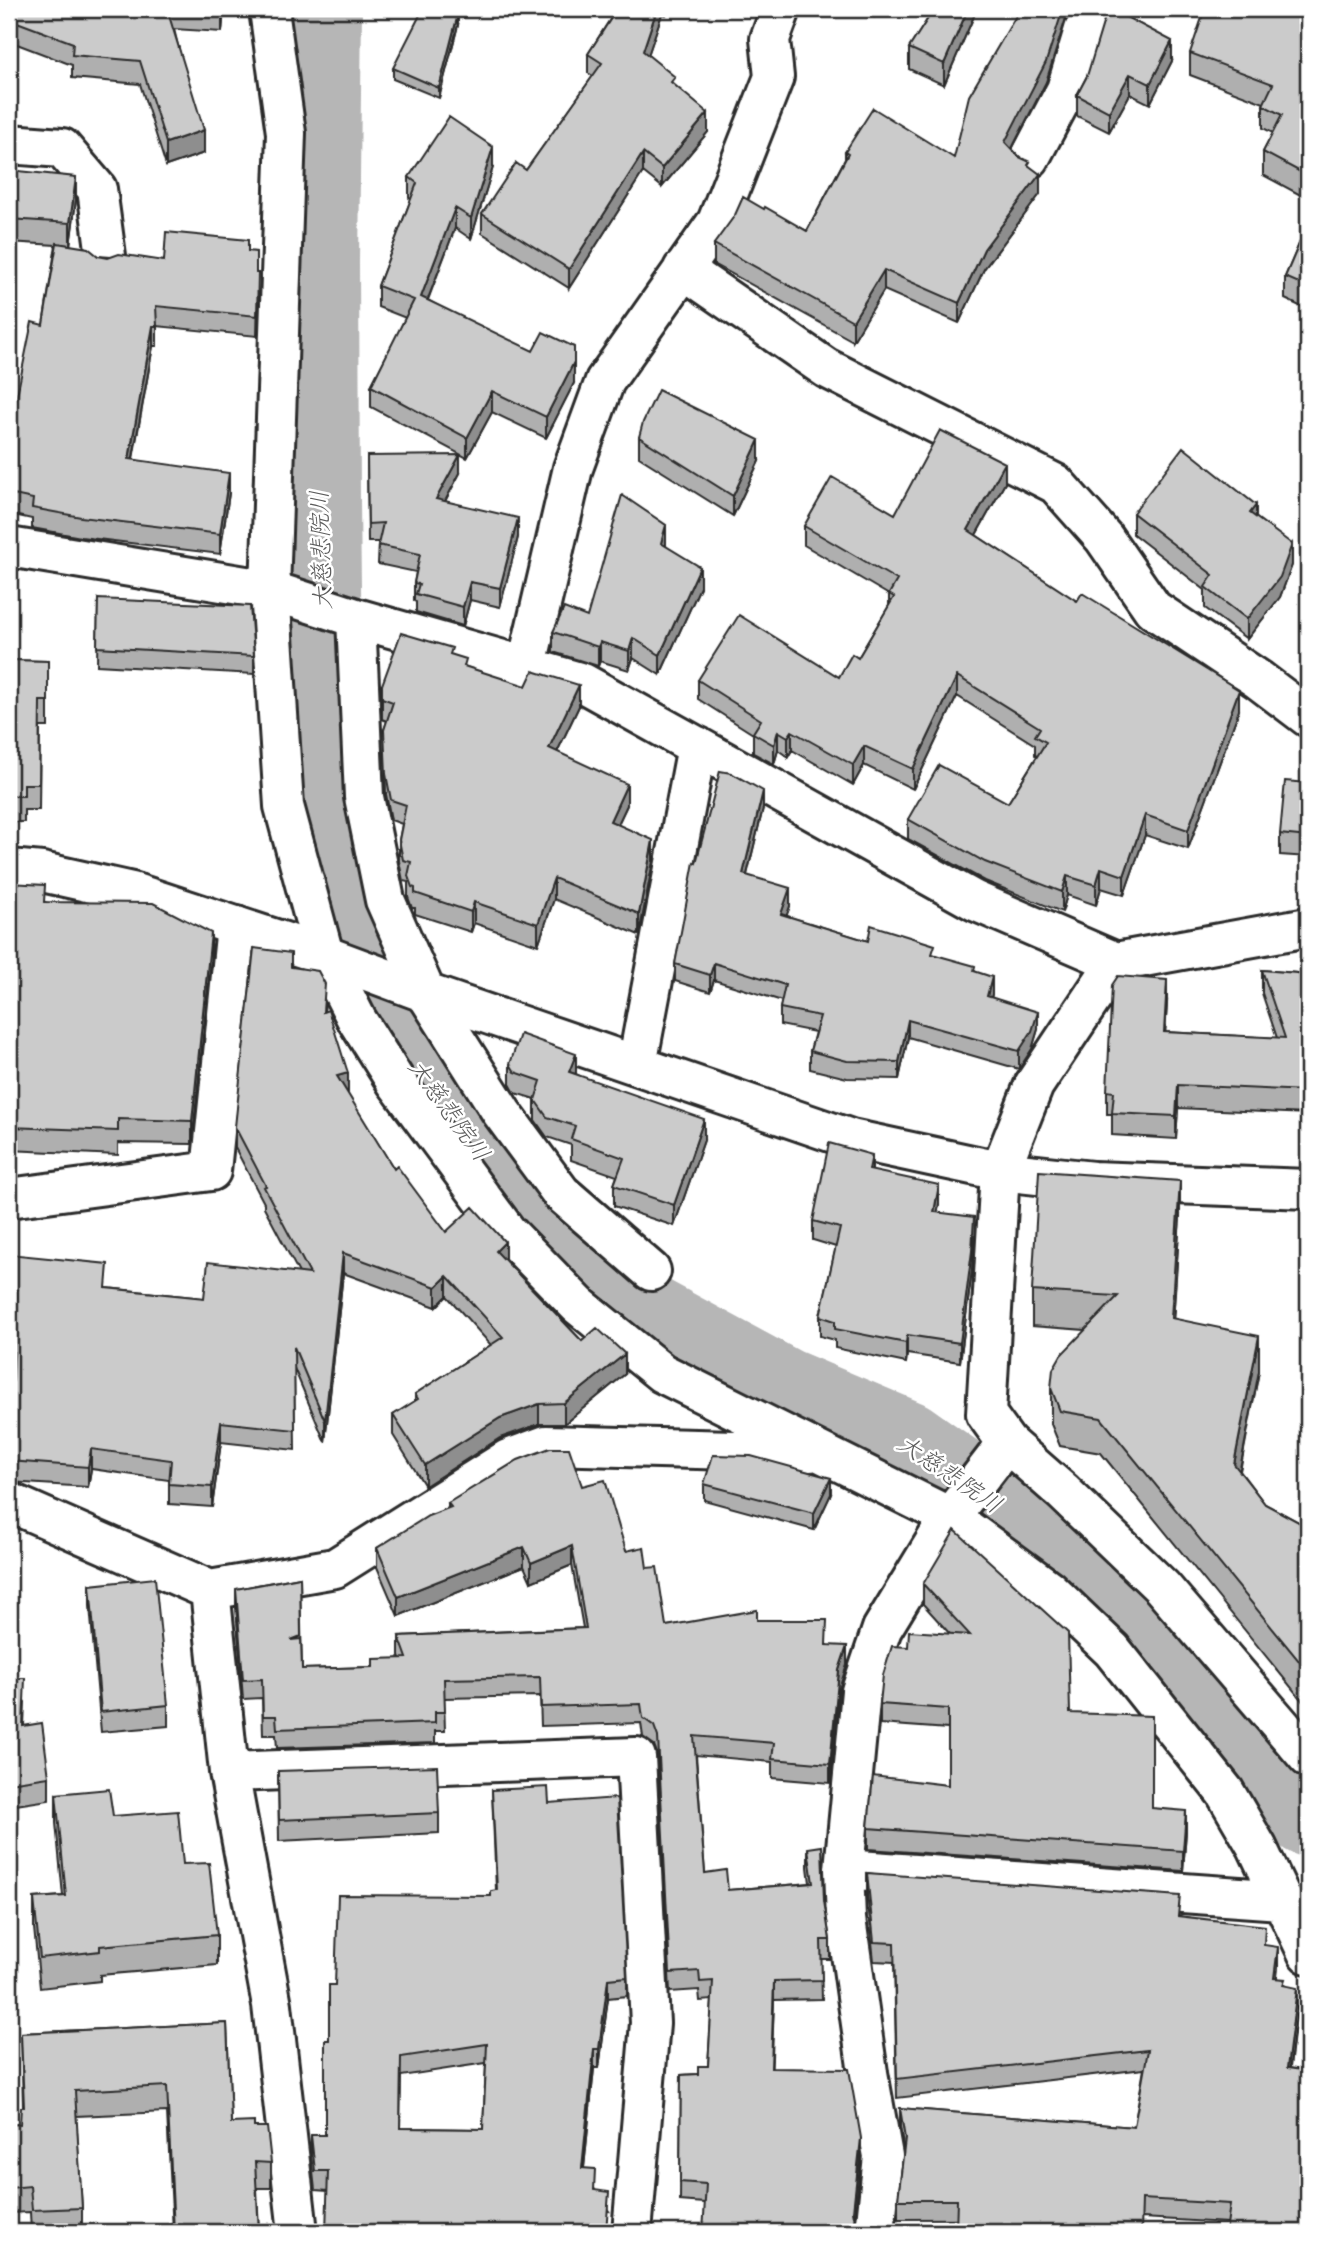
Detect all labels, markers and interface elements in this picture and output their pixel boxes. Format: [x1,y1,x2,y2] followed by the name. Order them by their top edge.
[304,489,343,610] water label: 大慈悲院川
[398,1053,496,1170] water label: 大慈悲院川
[889,1428,1008,1524] water label: 大慈悲院川

